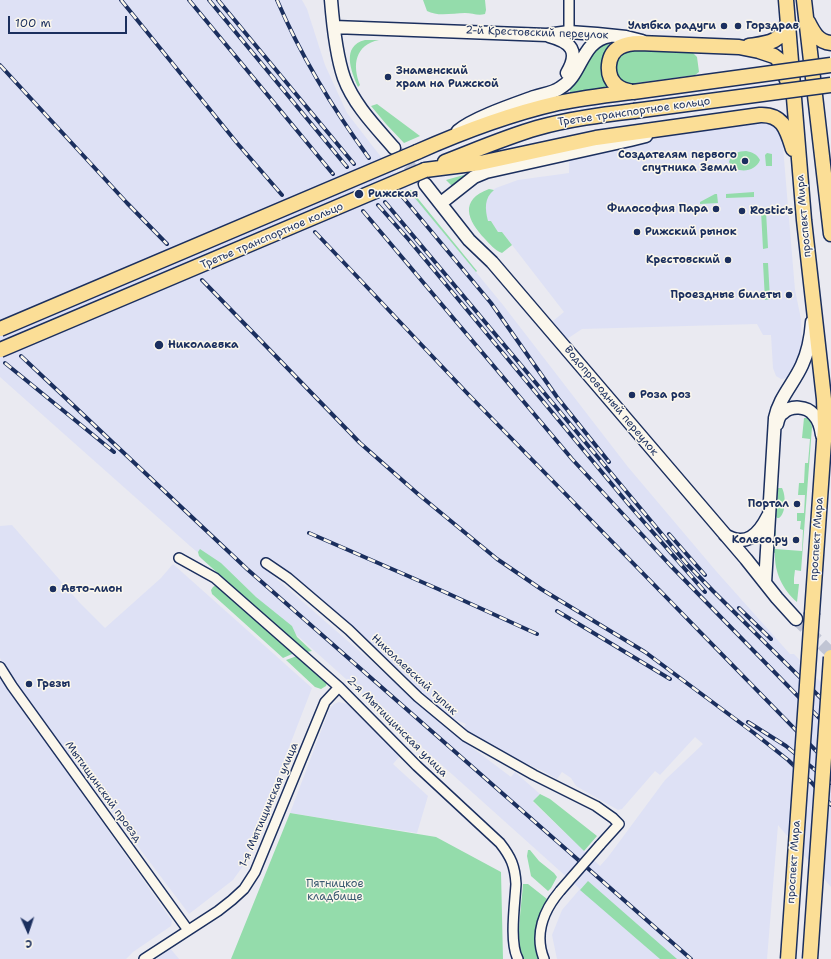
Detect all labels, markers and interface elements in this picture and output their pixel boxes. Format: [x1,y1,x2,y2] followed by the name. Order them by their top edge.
[10,8,129,34] scale bar
[15,15,51,31] text: 100 m
[628,19,716,33] place label: Улыбка радуги
[746,19,799,33] place label: Горздрав
[719,21,729,31] marker: Улыбка радуги
[733,21,743,31] marker: Горздрав
[465,24,609,42] street label: 2-й Крестовский переулок
[396,64,499,90] place label: Знаменский храм на Рижской
[383,72,393,82] marker: Знаменский храм на Рижской
[557,95,711,129] street label: Третье транспортное кольцо
[618,148,737,174] place label: Создателям первого спутника Земли
[740,156,750,166] marker: Создателям первого спутника Земли
[794,174,814,258] street label: проспект Мира
[368,187,418,201] place label: Рижская
[353,188,365,200] marker: Рижская
[199,200,345,272] street label: Третье транспортное кольцо
[607,202,708,216] place label: Философия Пара
[711,204,721,214] marker: Философия Пара
[750,204,793,218] place label: Rostic's
[737,206,747,216] marker: Rostic's
[645,225,737,239] place label: Рижский рынок
[632,227,642,237] marker: Рижский рынок
[646,253,720,267] place label: Крестовский
[723,255,733,265] marker: Крестовский
[671,288,781,302] place label: Проездные билеты
[784,290,794,300] marker: Проездные билеты
[168,338,239,352] place label: Николаевка
[153,339,165,351] marker: Николаевка
[561,343,661,459] street label: Водопроводный переулок
[640,388,691,402] place label: Роза роз
[627,390,637,400] marker: Роза роз
[748,497,789,511] place label: Портал
[808,497,826,581] street label: проспект Мира
[792,499,802,509] marker: Портал
[732,533,788,547] place label: Колесо.ру
[791,535,801,545] marker: Колесо.ру
[61,582,122,596] place label: Авто-лион
[48,584,58,594] marker: Авто-лион
[368,632,460,718] street label: Николаевский тупик
[344,674,450,780] street label: 2-я Мытищинская улица
[37,677,70,691] place label: Грезы
[24,679,34,689] marker: Грезы
[62,739,144,845] street label: Мытищинский проезд
[237,741,301,869] street label: 1-я Мытищинская улица
[785,820,803,904] street label: проспект Мира
[306,877,364,903] park label: Пятницкое кладбище
[8,911,48,951] north arrow
[25,936,32,951] text: С

